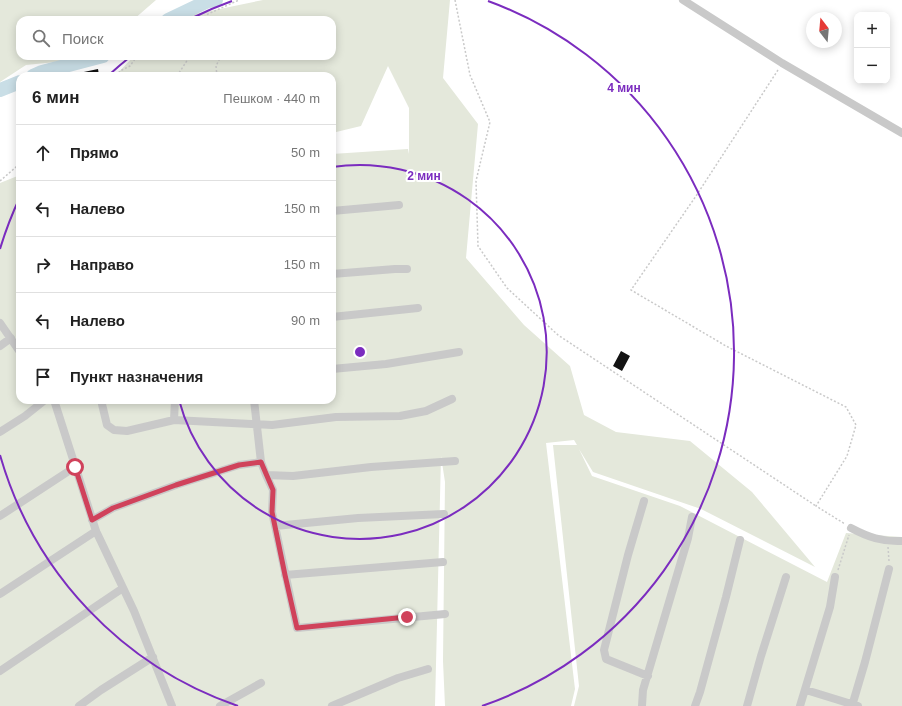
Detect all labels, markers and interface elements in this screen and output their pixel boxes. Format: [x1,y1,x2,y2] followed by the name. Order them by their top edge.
[806,12,842,48] north arrow
[854,12,890,84] map controls
[854,12,890,48] button: +
[16,16,336,60] search box
[30,27,52,49] icon: search
[62,30,104,47] text: Поиск
[854,48,890,84] button: −
[607,81,641,95] text: 4 мин
[32,88,79,107] text: 6 мин
[223,91,320,106] text: Пешком · 440 m
[32,142,54,164] icon: ahead
[70,144,119,161] text: Прямо
[291,145,320,160] text: 50 m
[407,169,441,183] text: 2 мин
[32,198,54,220] icon: left
[70,200,125,217] text: Налево
[284,201,320,216] text: 150 m
[32,254,54,276] icon: right
[70,256,134,273] text: Направо
[284,257,320,272] text: 150 m
[32,310,54,332] icon: left
[70,312,125,329] text: Налево
[291,313,320,328] text: 90 m
[353,345,367,359] centre of rings
[32,366,54,388] icon: arrive
[70,368,203,385] text: Пункт назначения
[66,458,84,476] route start
[398,608,416,626] route end

